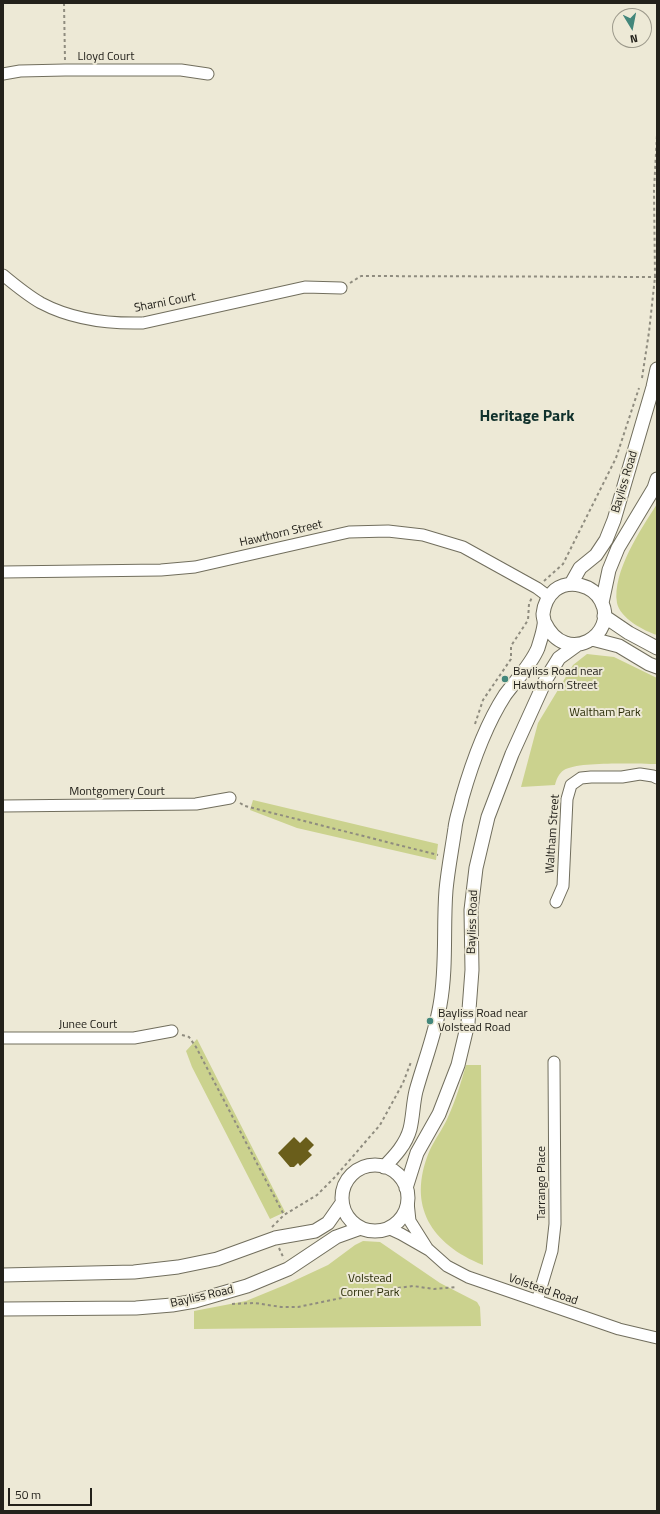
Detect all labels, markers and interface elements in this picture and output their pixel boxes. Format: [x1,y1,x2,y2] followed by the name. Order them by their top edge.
[612,8,652,48] north arrow
[629,30,639,47] text: N
[78,50,134,64] street label: Lloyd Court
[133,290,197,316] street label: Sharni Court
[480,407,574,427] district label: Heritage Park
[609,449,641,515] street label: Bayliss Road
[238,517,324,551] street label: Hawthorn Street
[513,665,603,693] place label: Bayliss Road near Hawthorn Street
[500,674,510,684] marker: Bayliss Road near Hawthorn Street
[569,706,641,720] park label: Waltham Park
[69,785,165,799] street label: Montgomery Court
[543,794,563,874] street label: Waltham Street
[465,890,481,954] street label: Bayliss Road
[438,1007,528,1035] place label: Bayliss Road near Volstead Road
[425,1016,435,1026] marker: Bayliss Road near Volstead Road
[59,1018,117,1032] street label: Junee Court
[535,1146,549,1220] street label: Tarrango Place
[506,1271,580,1309] street label: Volstead Road
[340,1272,400,1300] park label: Volstead Corner Park
[169,1283,235,1311] street label: Bayliss Road
[10,1480,94,1506] scale bar
[15,1485,41,1504] text: 50 m

